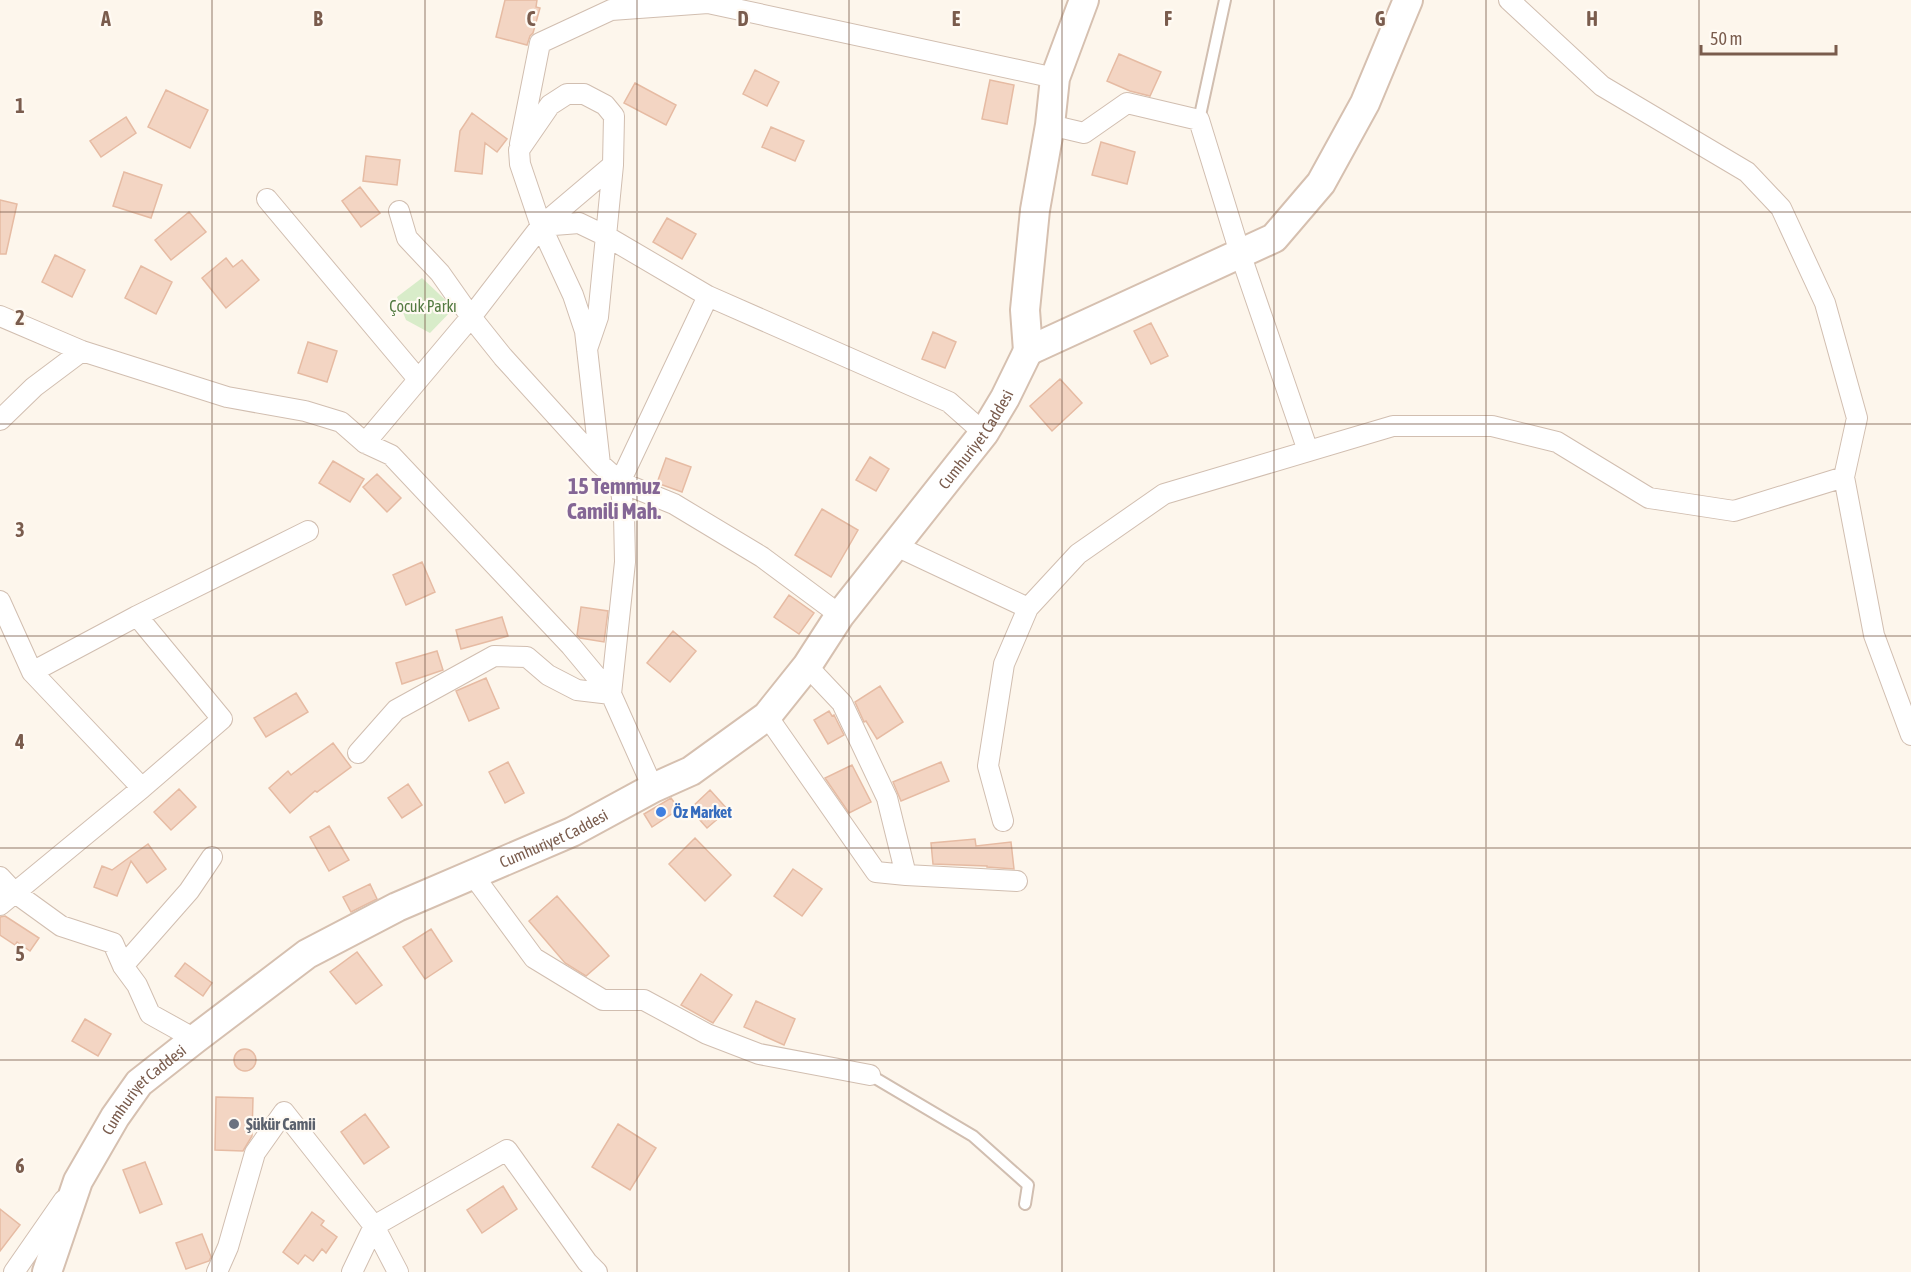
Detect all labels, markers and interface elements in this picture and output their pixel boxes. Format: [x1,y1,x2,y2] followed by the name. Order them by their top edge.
[100,7,111,30] text: A
[313,7,323,30] text: B
[527,7,536,30] text: C
[737,7,749,30] text: D
[952,7,961,30] text: E
[1164,7,1172,30] text: F
[1375,7,1386,30] text: G
[1586,7,1598,30] text: H
[1701,18,1836,56] scale bar
[1710,28,1742,49] text: 50 m
[15,94,25,117] text: 1
[389,297,457,316] park label: Çocuk Parkı
[15,306,25,329] text: 2
[934,387,1017,492] street label: Cumhuriyet Caddesi
[567,473,661,524] district label: 15 Temmuz Camili Mah.
[15,518,25,541] text: 3
[14,730,25,753] text: 4
[673,803,732,821] place label: Öz Market
[497,805,611,871] street label: Cumhuriyet Caddesi
[654,805,668,819] marker: Öz Market
[15,942,25,965] text: 5
[98,1041,189,1138] street label: Cumhuriyet Caddesi
[246,1115,316,1133] place label: Şükür Camii
[227,1117,241,1131] marker: Şükür Camii
[15,1154,25,1177] text: 6

